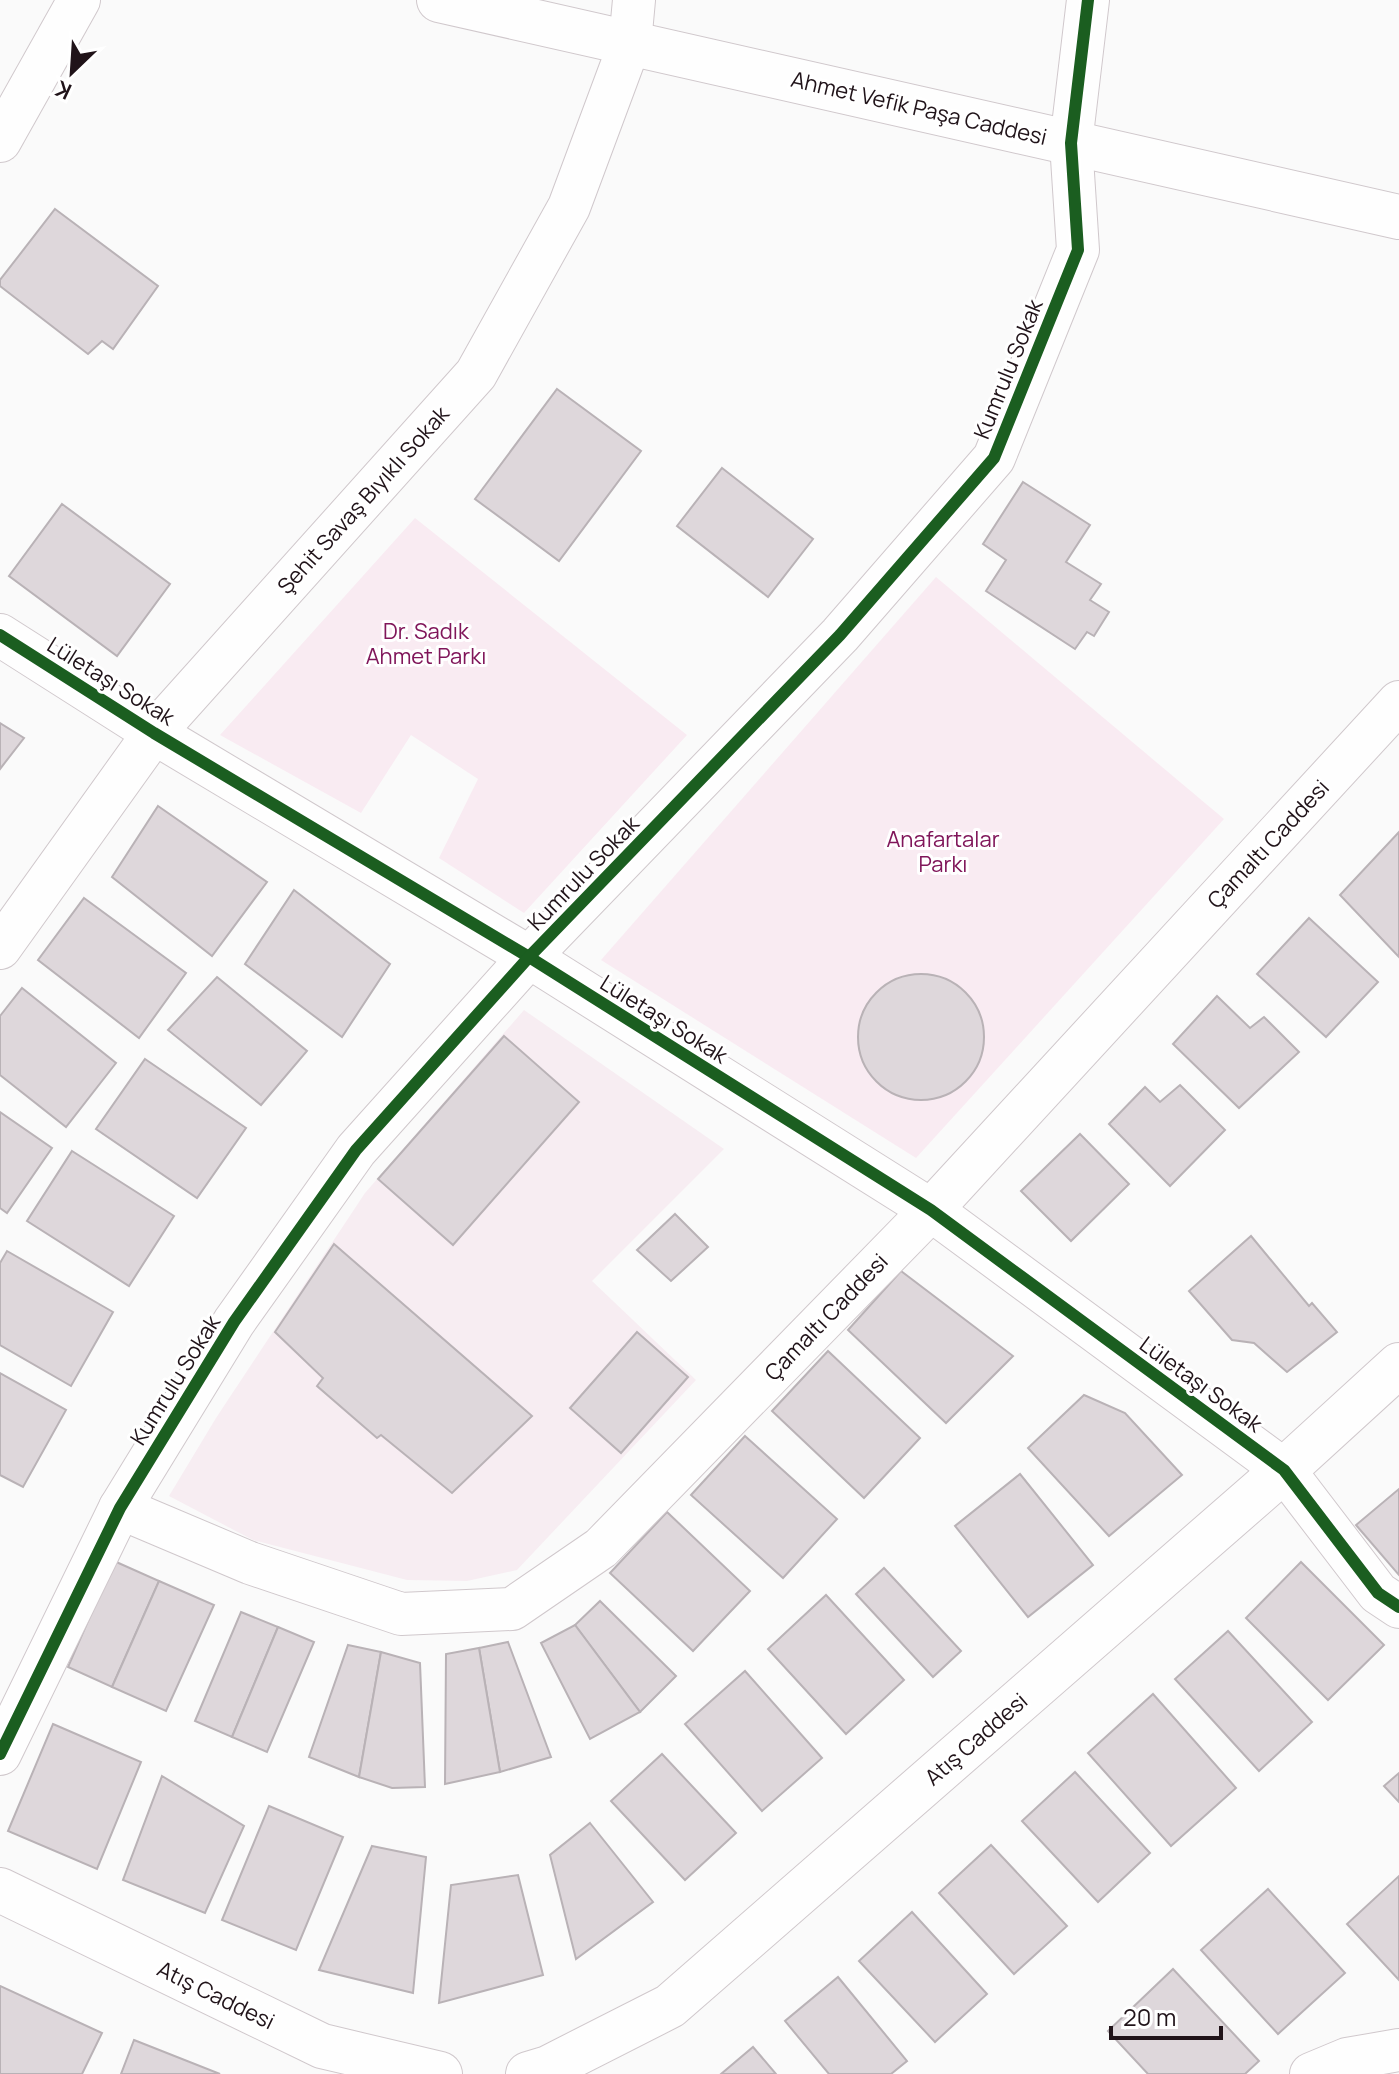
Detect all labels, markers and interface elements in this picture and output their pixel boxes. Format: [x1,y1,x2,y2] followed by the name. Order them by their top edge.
[32,32,112,112] north arrow
[788,64,1050,152] street label: Ahmet Vefik Paşa Caddesi
[50,73,76,107] text: K
[966,294,1050,443] street label: Kumrulu Sokak
[270,399,456,600] street label: Şehit Savaş Bıyıklı Sokak
[366,616,486,671] park label: Dr. Sadık Ahmet Parkı
[42,630,181,733] street label: Lületaşı Sokak
[1200,773,1336,915] street label: Çamaltı Caddesi
[521,808,646,937] street label: Kumrulu Sokak
[886,824,1000,879] park label: Anafartalar Parkı
[595,968,734,1071] street label: Lületaşı Sokak
[758,1247,894,1387] street label: Çamaltı Caddesi
[123,1308,228,1451] street label: Kumrulu Sokak
[1134,1329,1269,1439] street label: Lületaşı Sokak
[918,1686,1034,1792] street label: Atış Caddesi
[152,1954,280,2036] street label: Atış Caddesi
[1111,1990,1221,2040] scale bar
[1123,2000,1176,2033] text: 20 m

